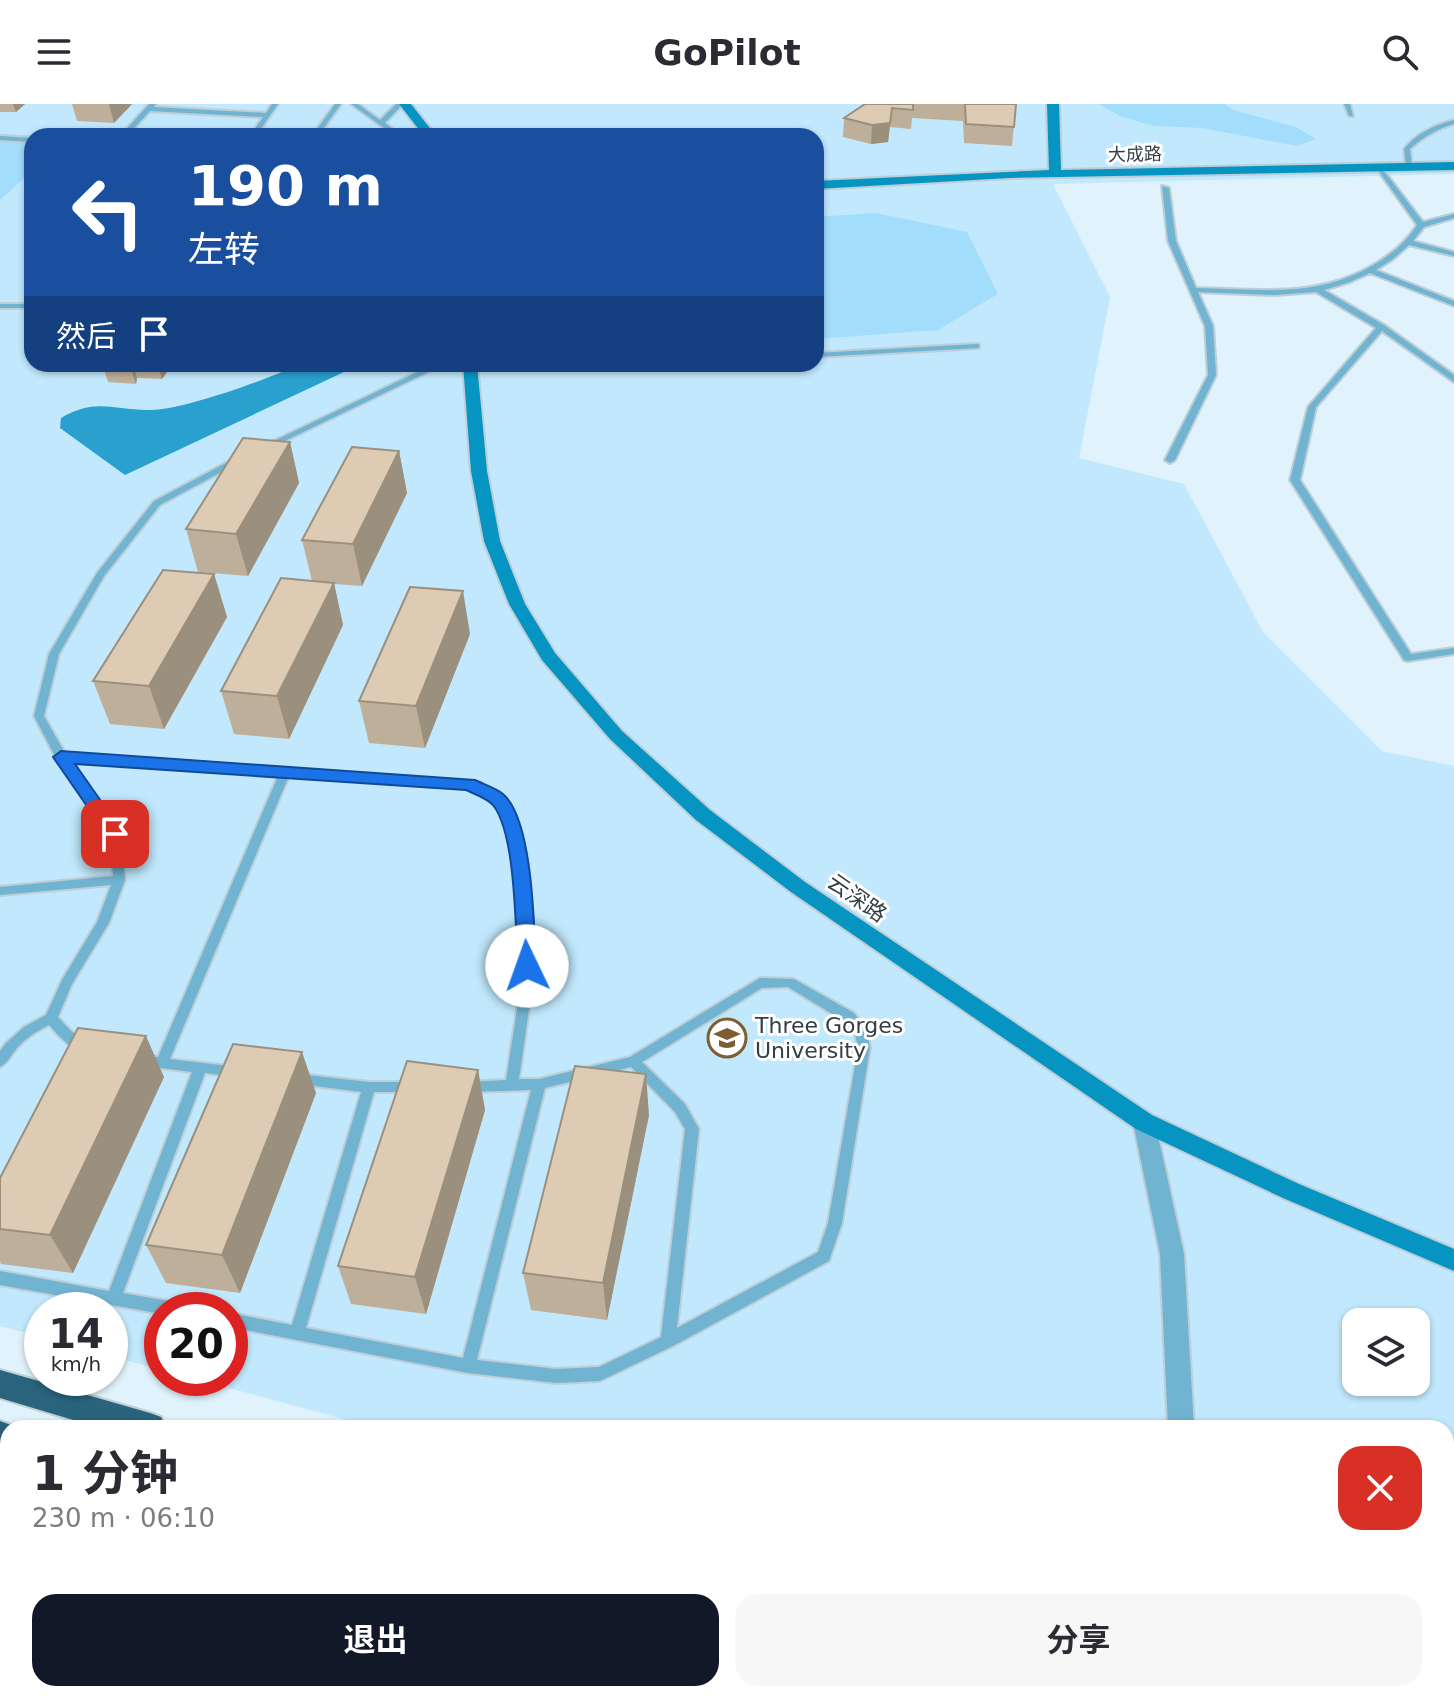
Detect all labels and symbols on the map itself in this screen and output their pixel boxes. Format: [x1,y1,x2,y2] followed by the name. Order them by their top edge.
[1108,143,1162,165] street label: 大成路
[81,800,149,868] pin
[823,869,891,927] street label: 云深路
[485,924,569,1008] position arrow
[754,1013,903,1063] place label: Three Gorges University
[706,1017,748,1059] school or university icon: Three Gorges University
[144,1292,248,1396] speed limit sign: 20

